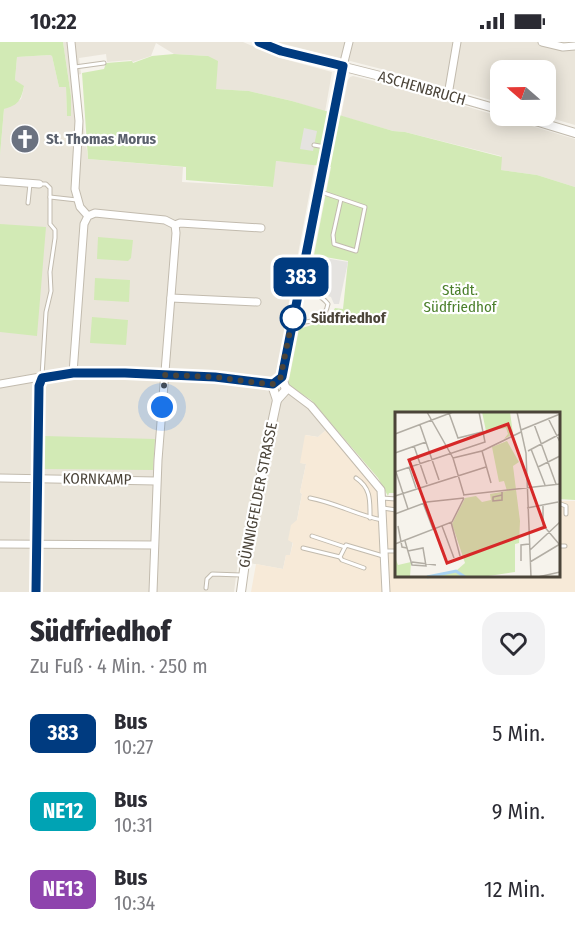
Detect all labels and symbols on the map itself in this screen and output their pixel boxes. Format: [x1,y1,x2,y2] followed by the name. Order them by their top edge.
[490,60,556,126] north arrow
[376,67,468,109] street label: ASCHENBRUCH
[9,123,41,155] church icon: St. Thomas Morus
[46,130,157,148] place label: St. Thomas Morus
[266,258,336,296] line badge: 383
[424,281,498,316] park label: Städt. Südfriedhof
[280,305,306,331] marker: Südfriedhof
[311,309,387,327] place label: Südfriedhof
[147,392,177,422] your location
[395,412,560,577] inset map
[235,421,281,569] street label: GÜNNIGFELDER STRASSE
[62,469,132,489] street label: KORNKAMP

